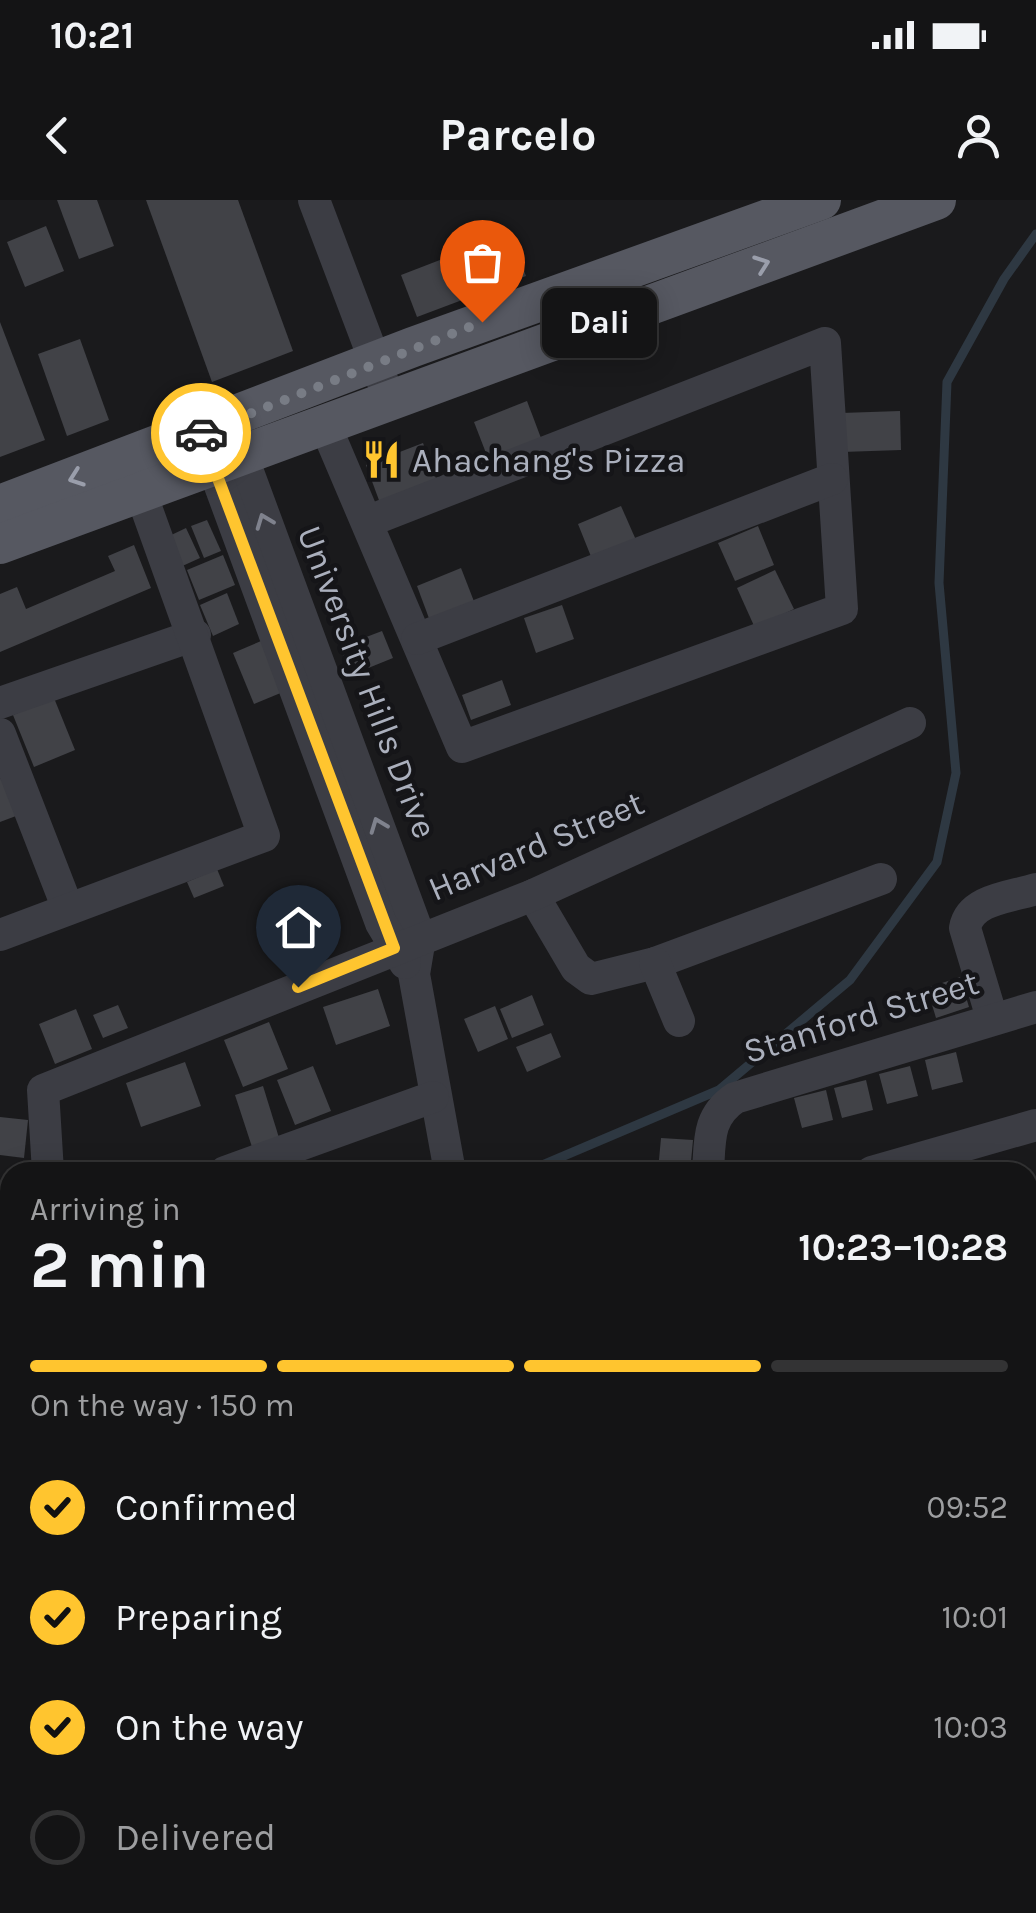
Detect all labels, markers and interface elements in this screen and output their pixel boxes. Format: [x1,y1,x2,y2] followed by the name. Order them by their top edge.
[50,13,134,58] text: 10:21
[30,108,85,163] icon: back
[951,108,1006,163] icon: person
[440,109,596,161] text: Parcelo
[440,220,525,323] pin
[455,235,510,290] icon: bag
[752,255,769,276] one-way arrow
[542,287,657,357] callout: Dali
[569,304,630,341] text: Dali
[151,383,251,483] courier
[174,406,229,461] icon: car
[361,439,403,481] restaurant icon: Ahachang's Pizza
[412,440,686,481] place label: Ahachang's Pizza
[68,466,85,487] one-way arrow
[255,513,275,530] one-way arrow
[289,520,445,844] street label: University Hills Drive
[422,782,650,910] street label: Harvard Street
[370,817,390,834] one-way arrow
[256,885,341,988] pin
[271,900,326,955] icon: home
[739,962,983,1072] street label: Stanford Street
[30,1191,181,1228] text: Arriving in
[798,1225,1008,1270] text: 10:23–10:28
[30,1227,209,1303] text: 2 min
[30,1387,295,1424] text: On the way · 150 m
[30,1480,85,1535] icon: check
[115,1485,298,1530] text: Confirmed
[926,1489,1008,1526] text: 09:52
[30,1590,85,1645] icon: check
[115,1595,282,1640] text: Preparing
[941,1599,1008,1636] text: 10:01
[30,1700,85,1755] icon: check
[115,1705,303,1750] text: On the way
[933,1709,1008,1746] text: 10:03
[115,1815,276,1860] text: Delivered

